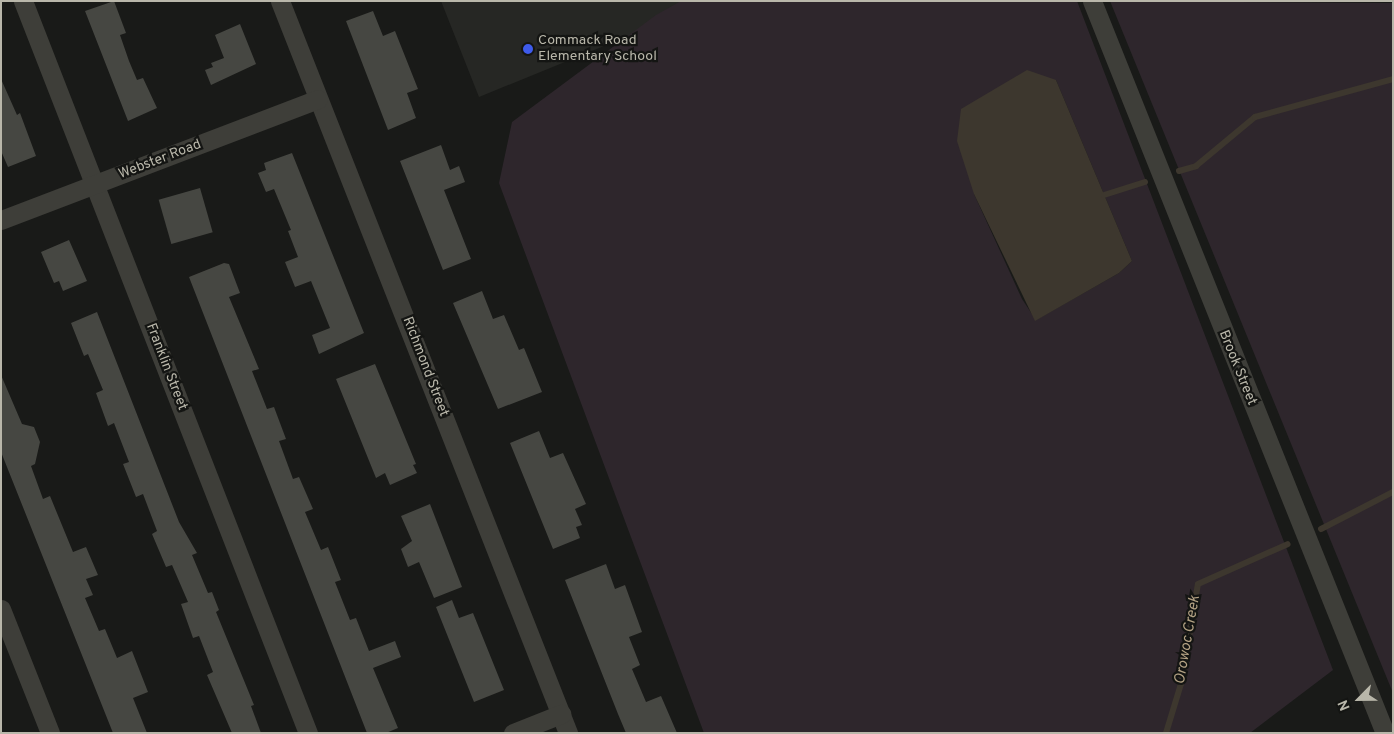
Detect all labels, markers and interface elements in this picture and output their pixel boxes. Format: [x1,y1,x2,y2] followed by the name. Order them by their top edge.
[538,33,657,65] place label: Commack Road Elementary School
[522,43,534,55] marker: Commack Road Elementary School
[116,137,204,183] street label: Webster Road
[398,315,452,419] street label: Richmond Street
[142,321,190,413] street label: Franklin Street
[1214,328,1260,408] street label: Brook Street
[1171,594,1205,686] water label: Orowoc Creek
[1334,674,1384,724] north arrow
[1335,697,1355,713] text: N

